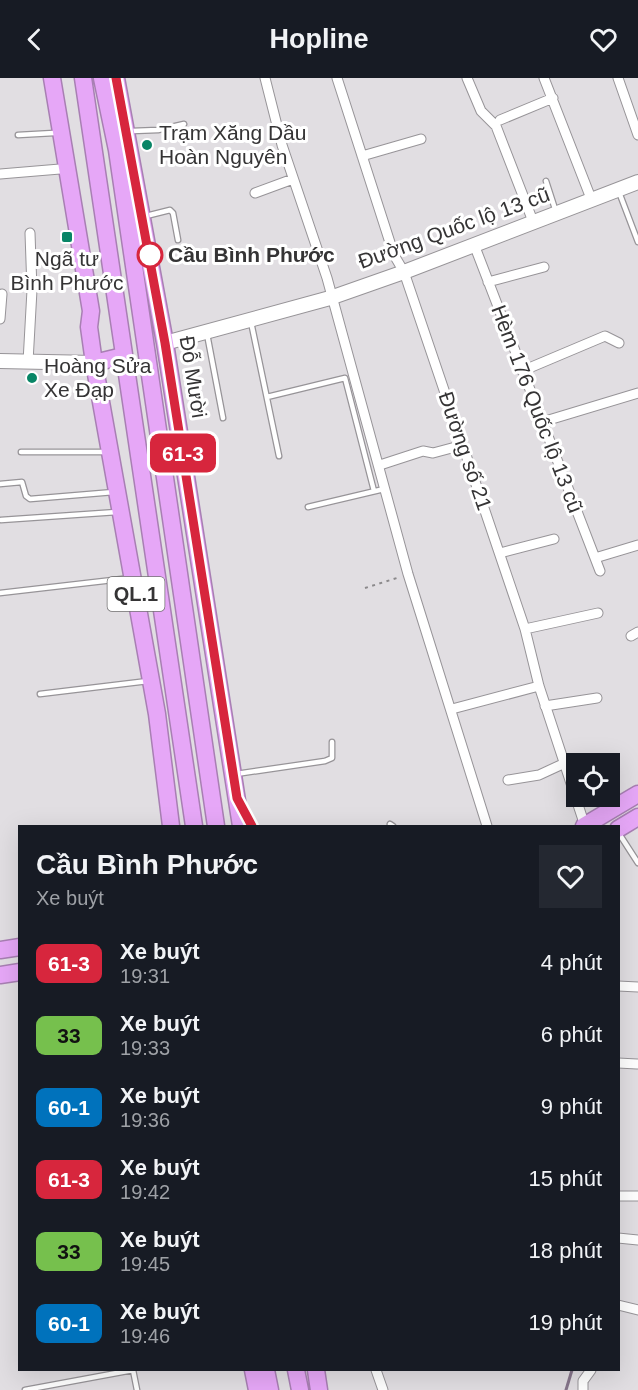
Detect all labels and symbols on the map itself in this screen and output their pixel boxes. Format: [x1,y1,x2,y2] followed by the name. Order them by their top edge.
[159,121,306,168] place label: Trạm Xăng Dầu Hoàn Nguyên
[140,138,154,152] marker: Trạm Xăng Dầu Hoàn Nguyên
[355,182,553,273] street label: Đường Quốc lộ 13 cũ
[60,230,74,244] marker: Ngã tư Bình Phước
[137,242,163,268] marker: Cầu Bình Phước
[168,243,335,266] place label: Cầu Bình Phước
[10,247,124,294] place label: Ngã tư Bình Phước
[487,302,588,516] street label: Hèm 176 Quốc lộ 13 cũ
[176,334,211,420] street label: Đỗ Mười
[44,354,152,401] place label: Hoàng Sửa Xe Đạp
[25,371,39,385] marker: Hoàng Sửa Xe Đạp
[434,389,496,513] street label: Đường số 21
[141,434,225,472] line badge: 61-3
[108,577,164,611] road number: QL.1

